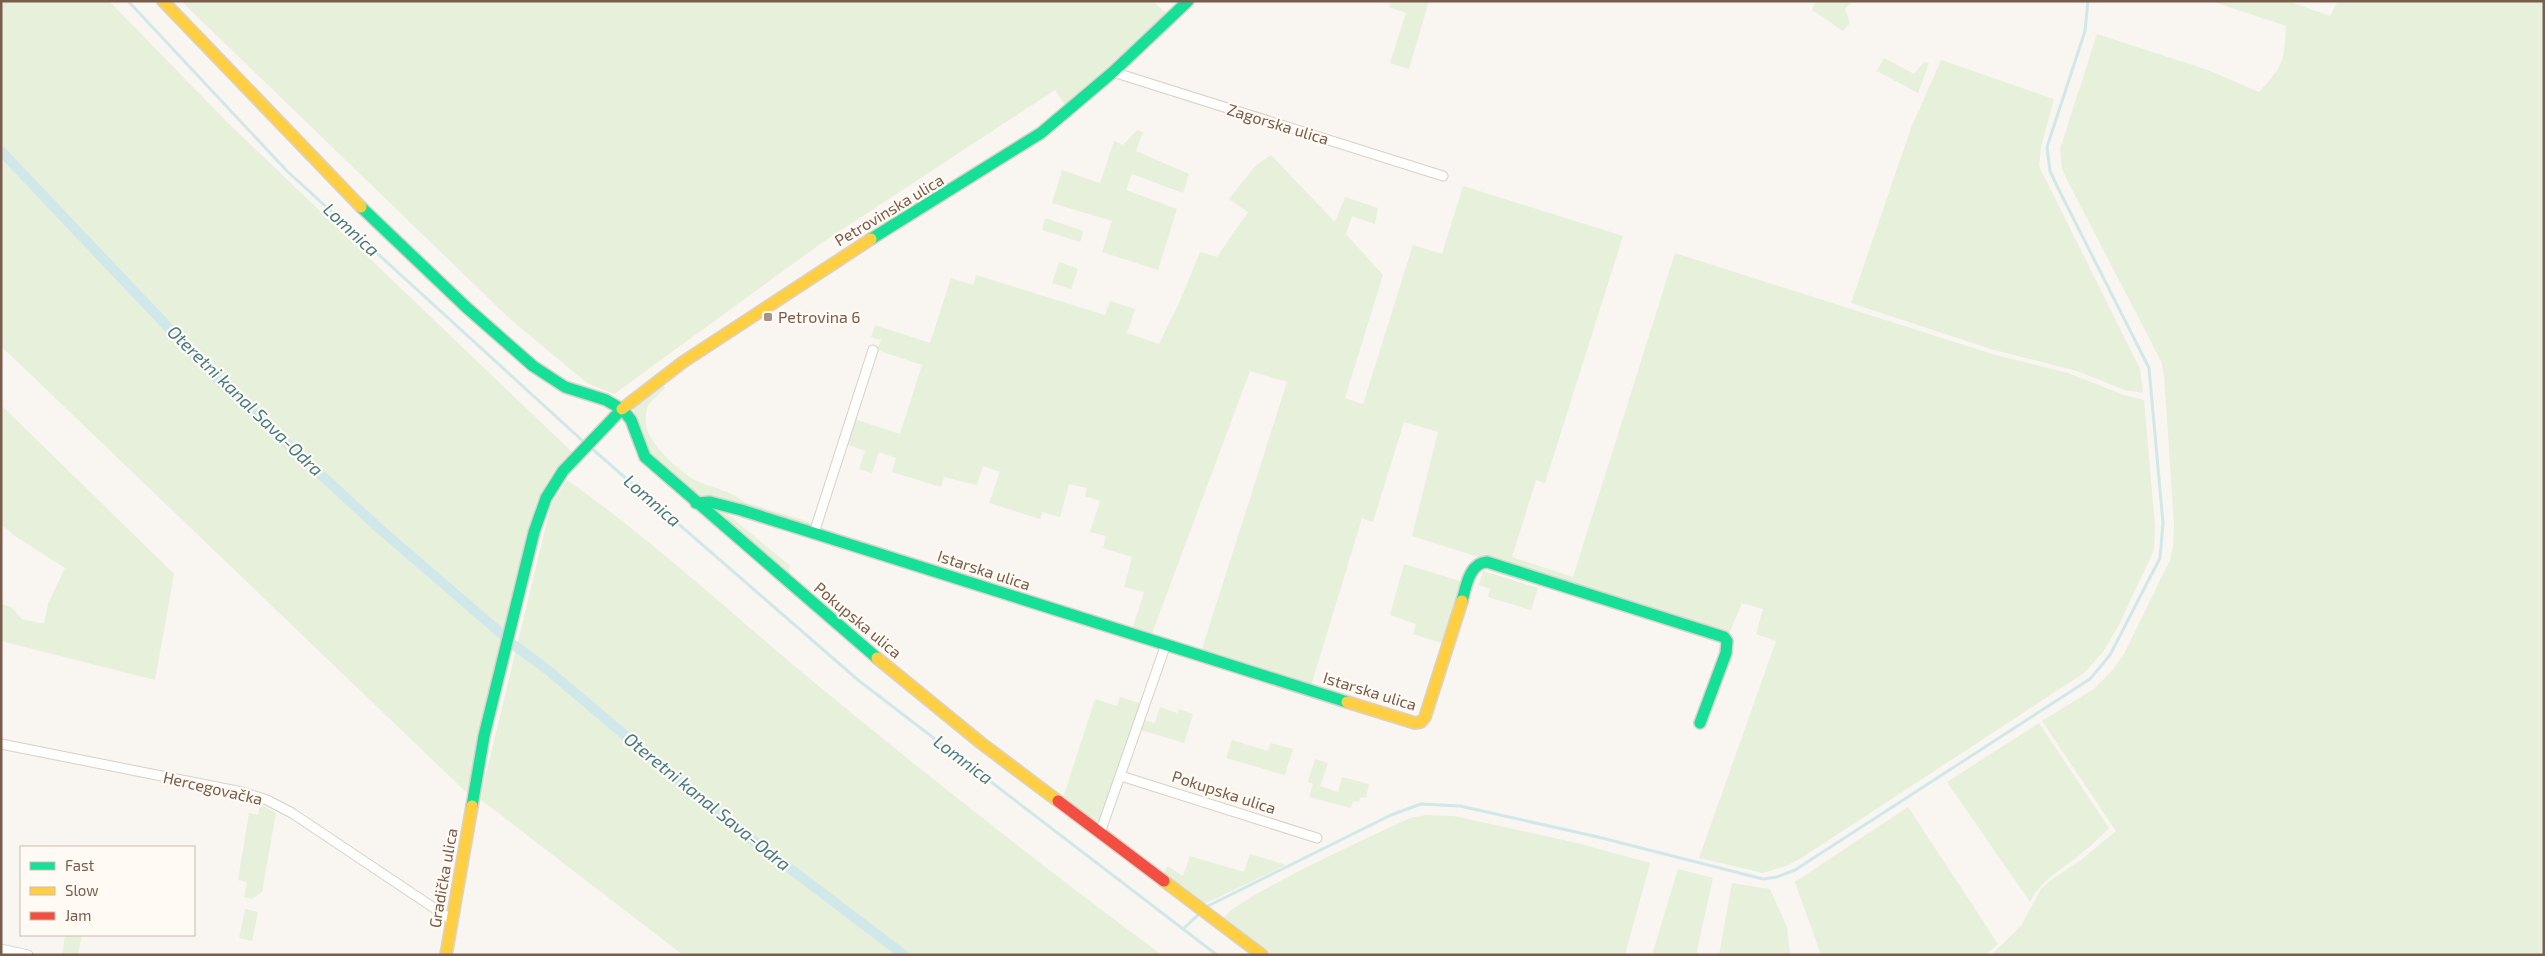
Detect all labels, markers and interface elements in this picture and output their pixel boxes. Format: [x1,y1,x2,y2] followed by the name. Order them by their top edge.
[1225,99,1331,148] street label: Zagorska ulica
[831,169,947,250] street label: Petrovinska ulica
[319,198,384,261] water label: Lomnica
[778,307,860,326] place label: Petrovina 6
[762,311,774,323] marker: Petrovina 6
[163,320,328,480] water label: Oteretni kanal Sava-Odra
[620,469,686,531] water label: Lomnica
[935,546,1033,594] street label: Istarska ulica
[811,578,906,662] street label: Pokupska ulica
[1321,667,1419,714] street label: Istarska ulica
[620,727,795,875] water label: Oteretni kanal Sava-Odra
[930,730,998,789] water label: Lomnica
[1170,766,1278,817] street label: Pokupska ulica
[161,767,265,808] street label: Hercegovačka
[424,826,461,929] street label: Gradička ulica
[20,846,195,936] legend
[65,856,95,874] text: Fast
[65,881,99,899] text: Slow
[65,906,91,924] text: Jam

